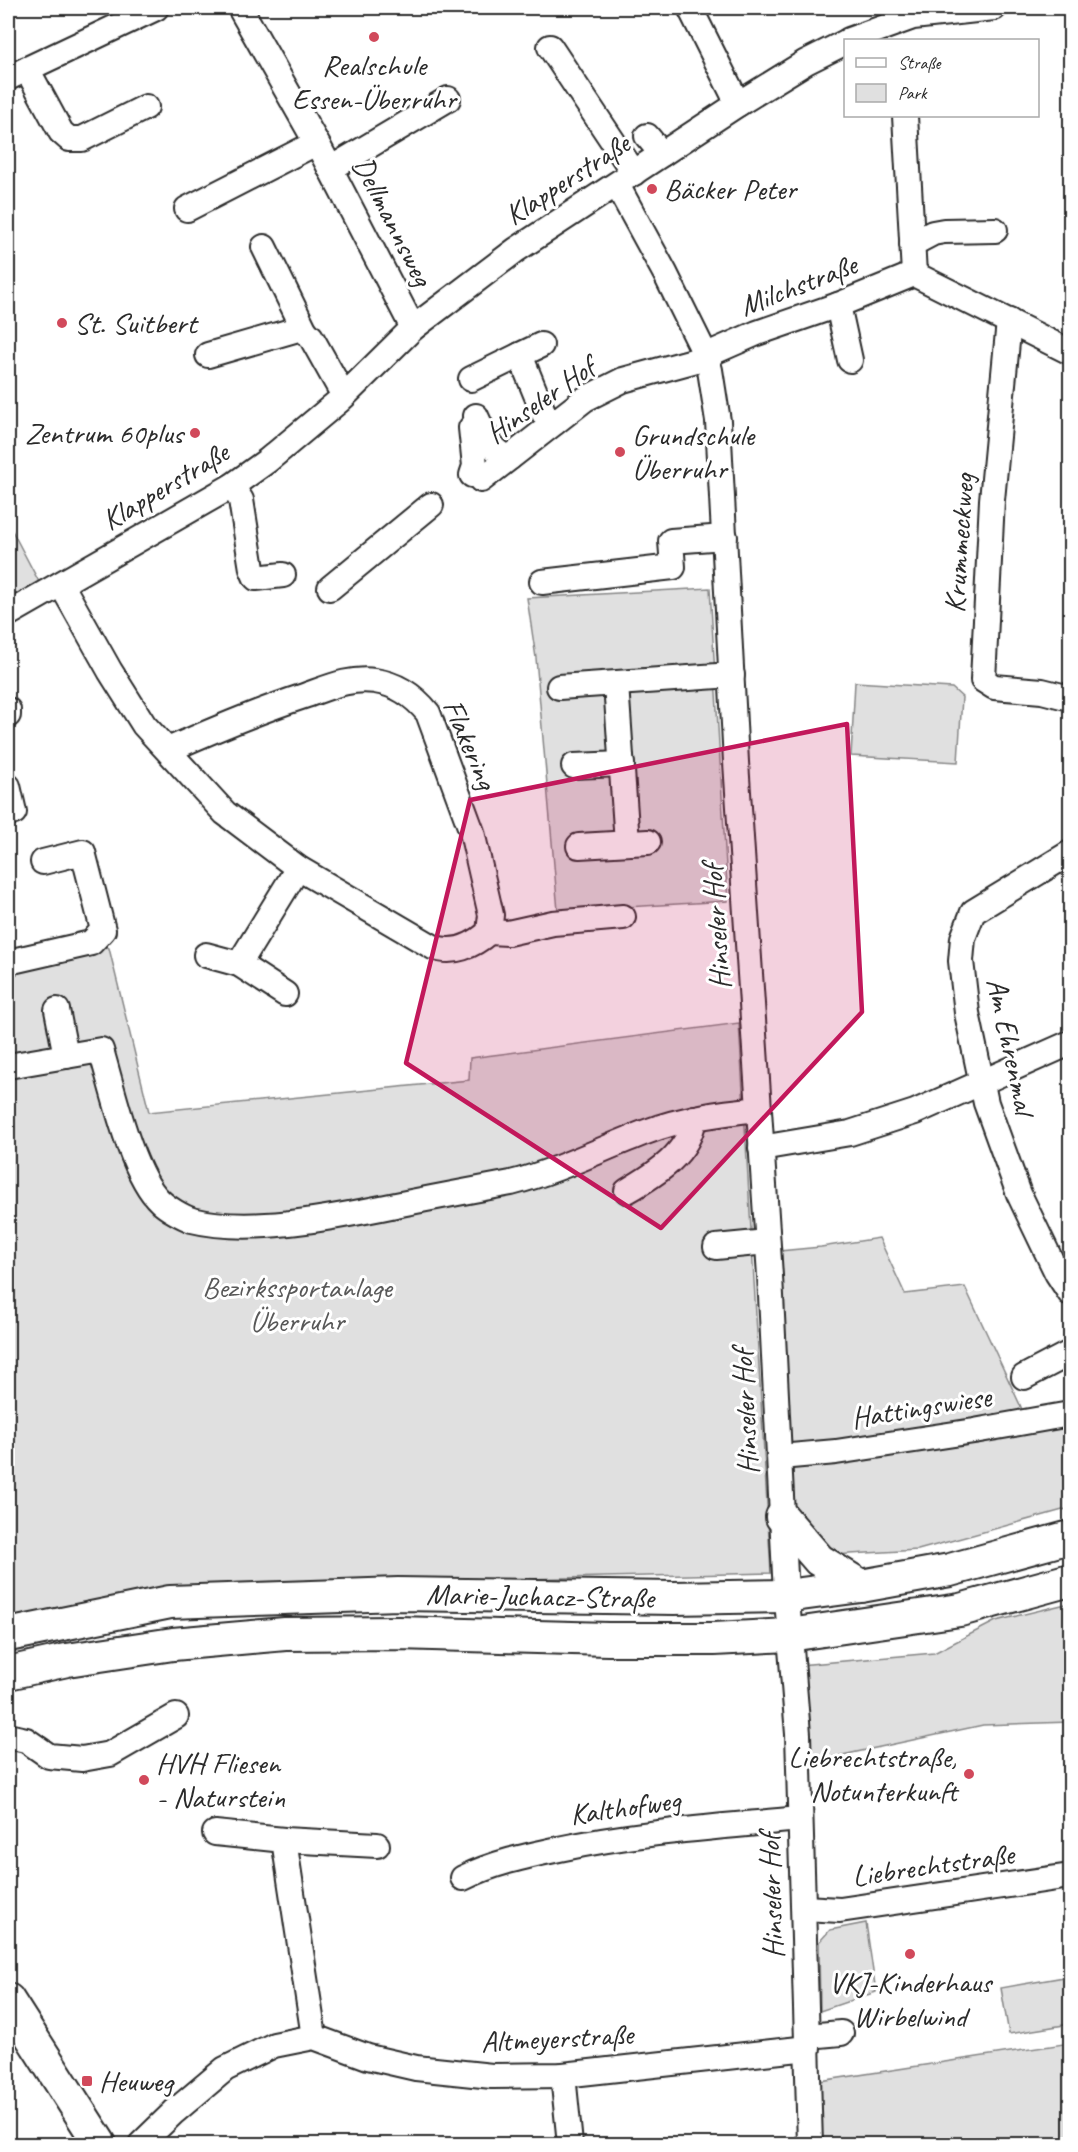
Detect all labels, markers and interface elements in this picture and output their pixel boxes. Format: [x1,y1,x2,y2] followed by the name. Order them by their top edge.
[367,30,381,44] marker: Realschule Essen-Überruhr
[844,39,1039,117] legend
[292,46,458,118] place label: Realschule Essen-Überruhr
[898,52,942,74] text: Straße
[898,82,928,104] text: Park
[497,123,639,233] street label: Klapperstraße
[344,150,443,294] street label: Dellmannsweg
[664,170,798,208] place label: Bäcker Peter
[645,182,659,196] marker: Bäcker Peter
[734,245,864,325] street label: Milchstraße
[74,304,200,342] place label: St. Suitbert
[55,316,69,330] marker: St. Suitbert
[478,345,607,452] street label: Hinseler Hof
[25,414,186,452] place label: Zentrum 60plus
[632,416,756,488] place label: Grundschule Überruhr
[188,426,202,440] marker: Zentrum 60plus
[95,432,237,539] street label: Klapperstraße
[613,445,627,459] marker: Grundschule Überruhr
[935,471,983,614] street label: Krummeckweg
[434,693,507,797] street label: Flakering
[692,857,739,991] street label: Hinseler Hof
[978,974,1045,1122] street label: Am Ehrenmal
[202,1268,394,1340] park label: Bezirkssportanlage Überruhr
[722,1342,767,1476] street label: Hinseler Hof
[849,1377,996,1437] street label: Hattingswiese
[426,1575,656,1617] street label: Marie-Juchacz-Straße
[788,1738,960,1810] place label: Liebrechtstraße, Notunterkunft
[156,1744,285,1816] place label: HVH Fliesen - Naturstein
[962,1767,976,1781] marker: Liebrechtstraße, Notunterkunft
[137,1773,151,1787] marker: HVH Fliesen - Naturstein
[568,1780,685,1834] street label: Kalthofweg
[750,1826,792,1959] street label: Hinseler Hof
[850,1835,1018,1895] street label: Liebrechtstraße
[903,1947,917,1961] marker: VKJ-Kinderhaus Wirbelwind
[829,1963,994,2035] place label: VKJ-Kinderhaus Wirbelwind
[480,2015,636,2061] street label: Altmeyerstraße
[99,2062,175,2100] place label: Heuweg
[80,2074,94,2088] marker: Heuweg

